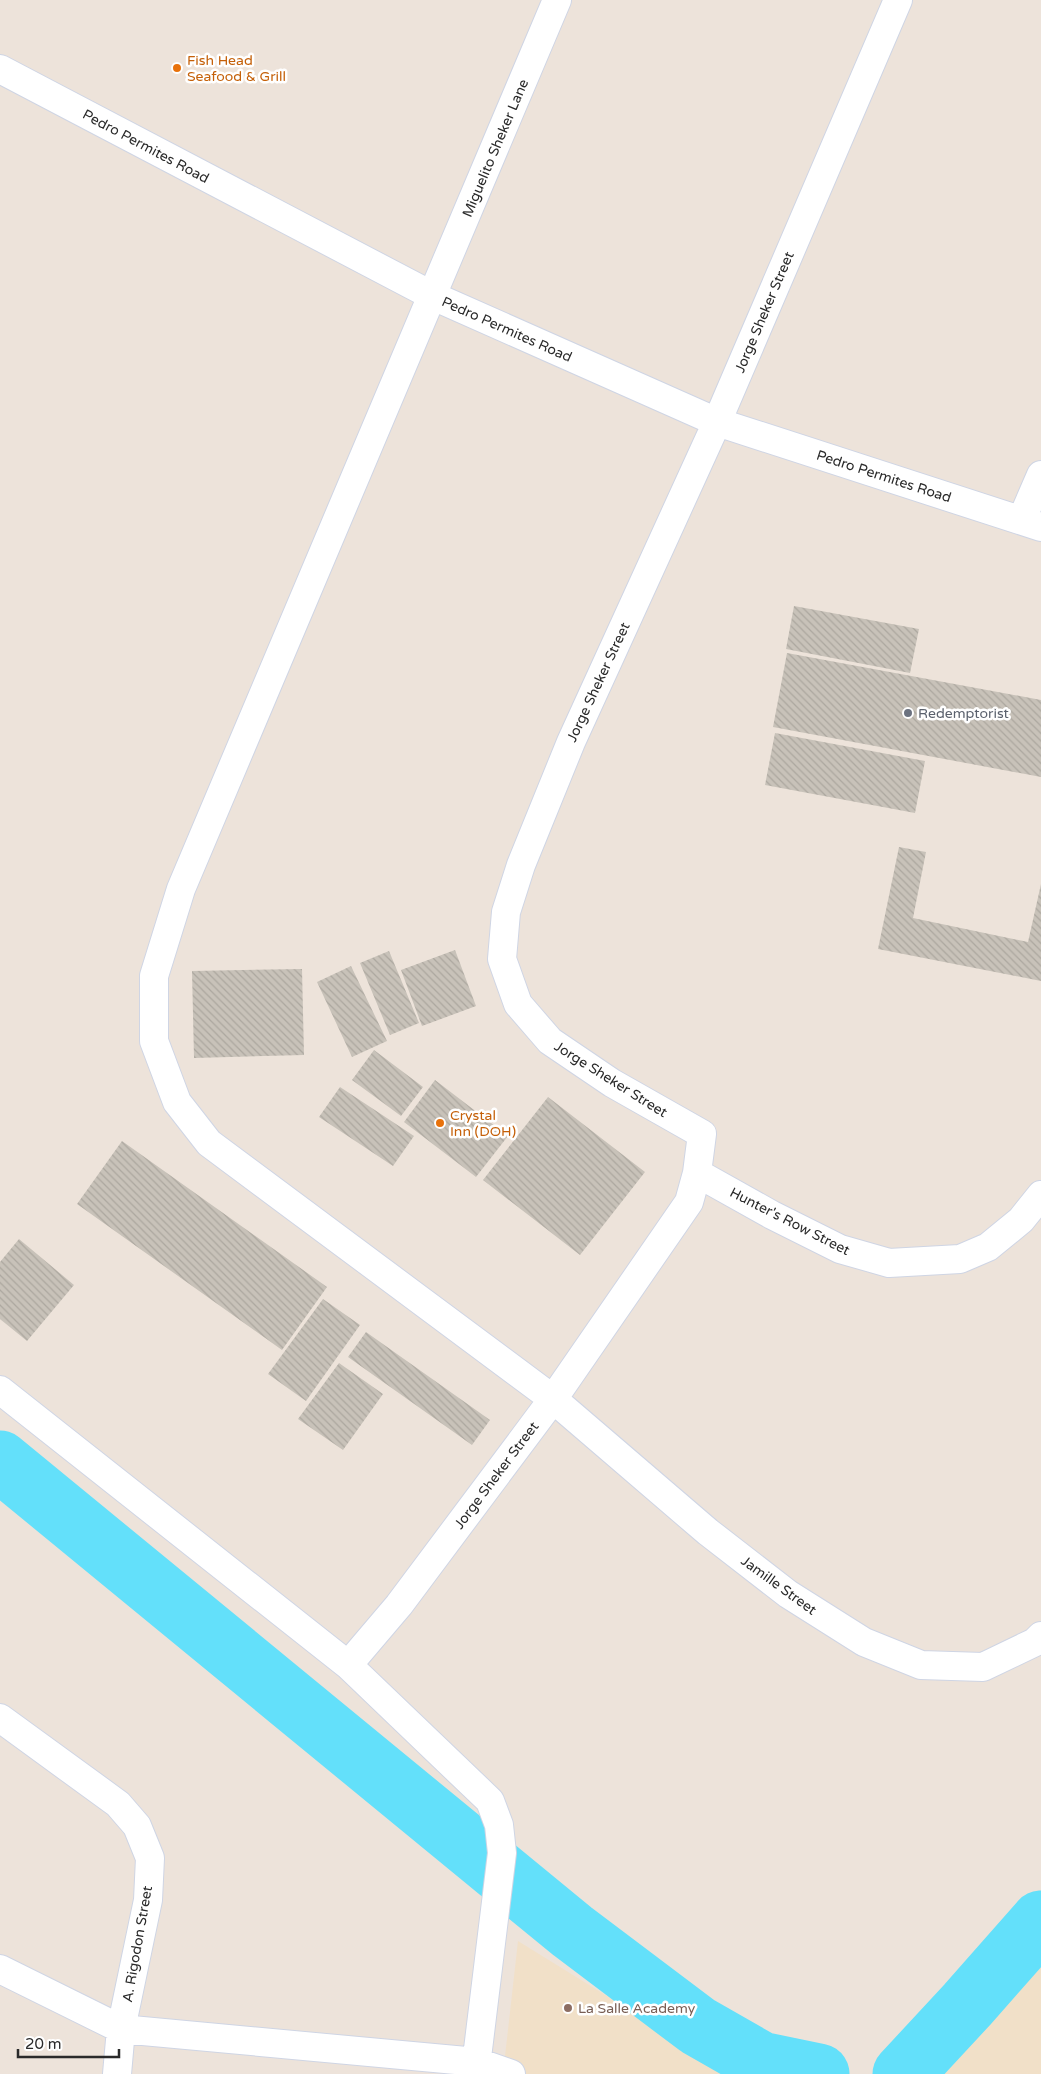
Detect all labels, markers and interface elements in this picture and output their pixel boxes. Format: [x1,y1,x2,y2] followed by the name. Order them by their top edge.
[187,52,286,85] place label: Fish Head Seafood & Grill
[171,62,183,74] marker: Fish Head Seafood & Grill
[459,77,532,220] street label: Miguelito Sheker Lane
[80,106,212,187] street label: Pedro Permites Road
[731,248,798,375] street label: Jorge Sheker Street
[439,293,575,366] street label: Pedro Permites Road
[814,447,953,506] street label: Pedro Permites Road
[563,619,634,745] street label: Jorge Sheker Street
[918,705,1010,722] place label: Redemptorist
[902,707,914,719] marker: Redemptorist
[551,1038,671,1121] street label: Jorge Sheker Street
[450,1107,516,1140] place label: Crystal Inn (DOH)
[434,1117,446,1129] marker: Crystal Inn (DOH)
[727,1184,853,1259] street label: Hunter's Row Street
[450,1418,543,1532] street label: Jorge Sheker Street
[738,1552,820,1619] street label: Jamille Street
[119,1884,156,2004] street label: A. Rigodon Street
[578,2000,696,2017] place label: La Salle Academy
[562,2002,574,2014] marker: La Salle Academy
[18,2026,119,2058] scale bar
[25,2035,62,2053] text: 20 m

